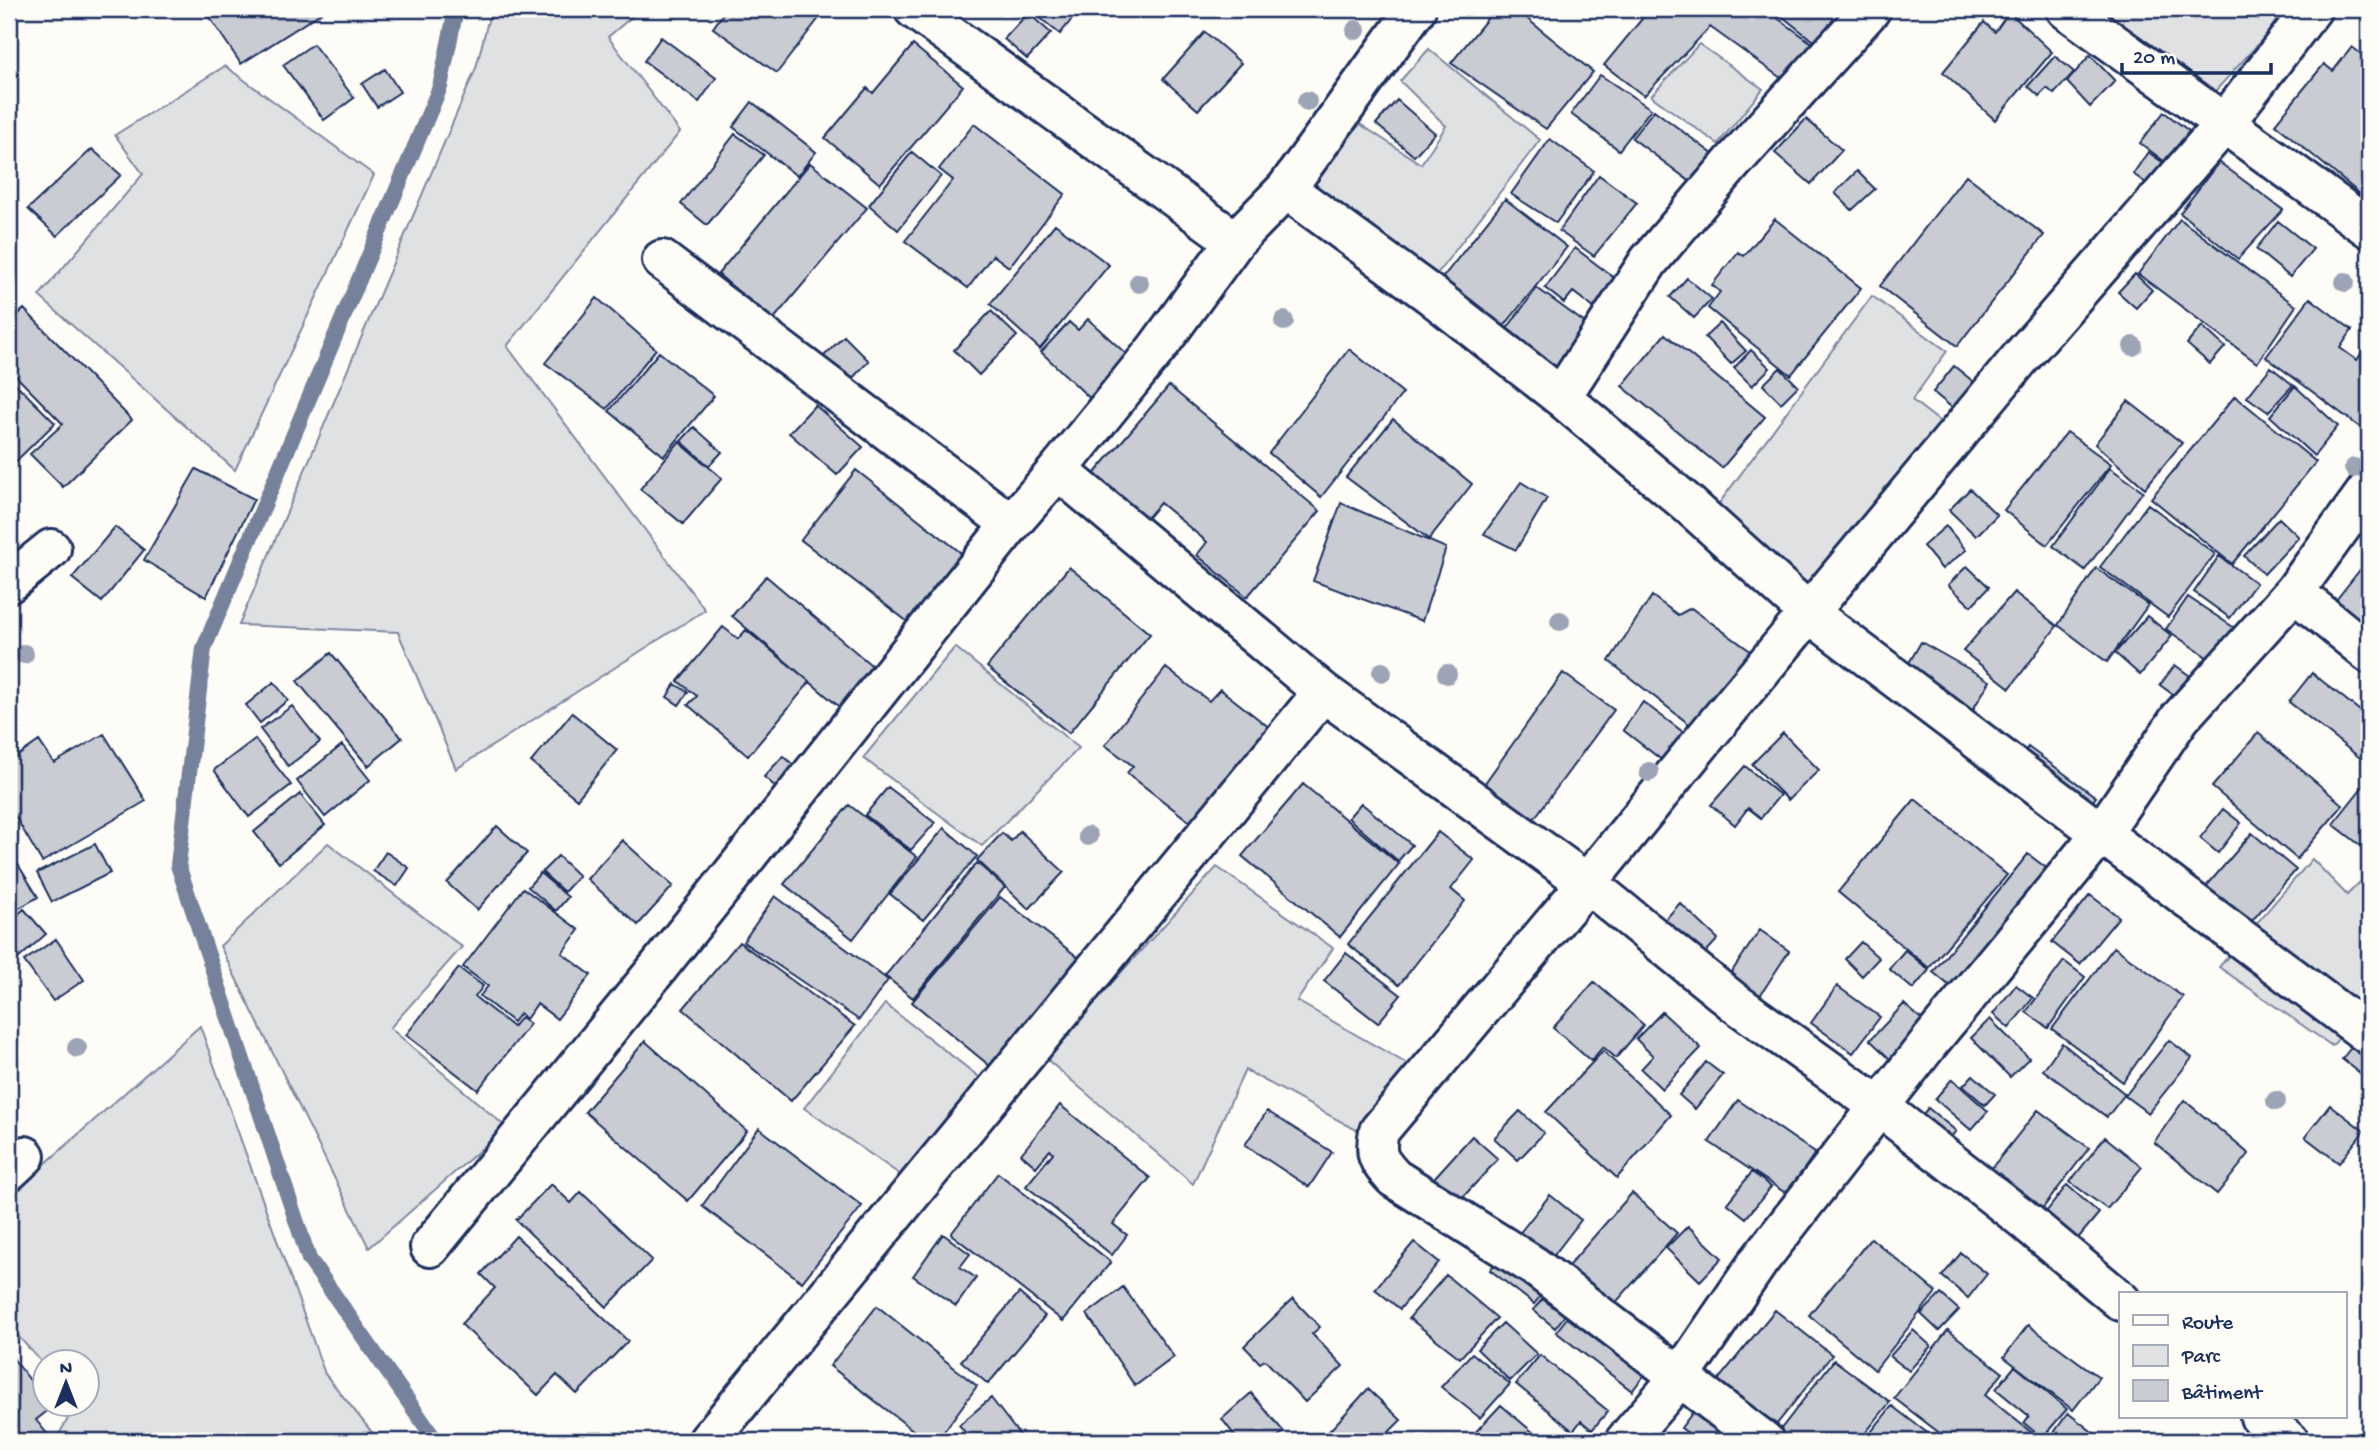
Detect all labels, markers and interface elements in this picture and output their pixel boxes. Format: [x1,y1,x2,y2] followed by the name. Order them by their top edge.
[2122,32,2271,76] scale bar
[2133,47,2175,72] text: 20 m
[2119,1292,2346,1418] legend
[2182,1312,2234,1337] text: Route
[2181,1346,2221,1371] text: Parc
[32,1348,102,1418] north arrow
[60,1358,72,1381] text: N
[2181,1382,2264,1407] text: Bâtiment

